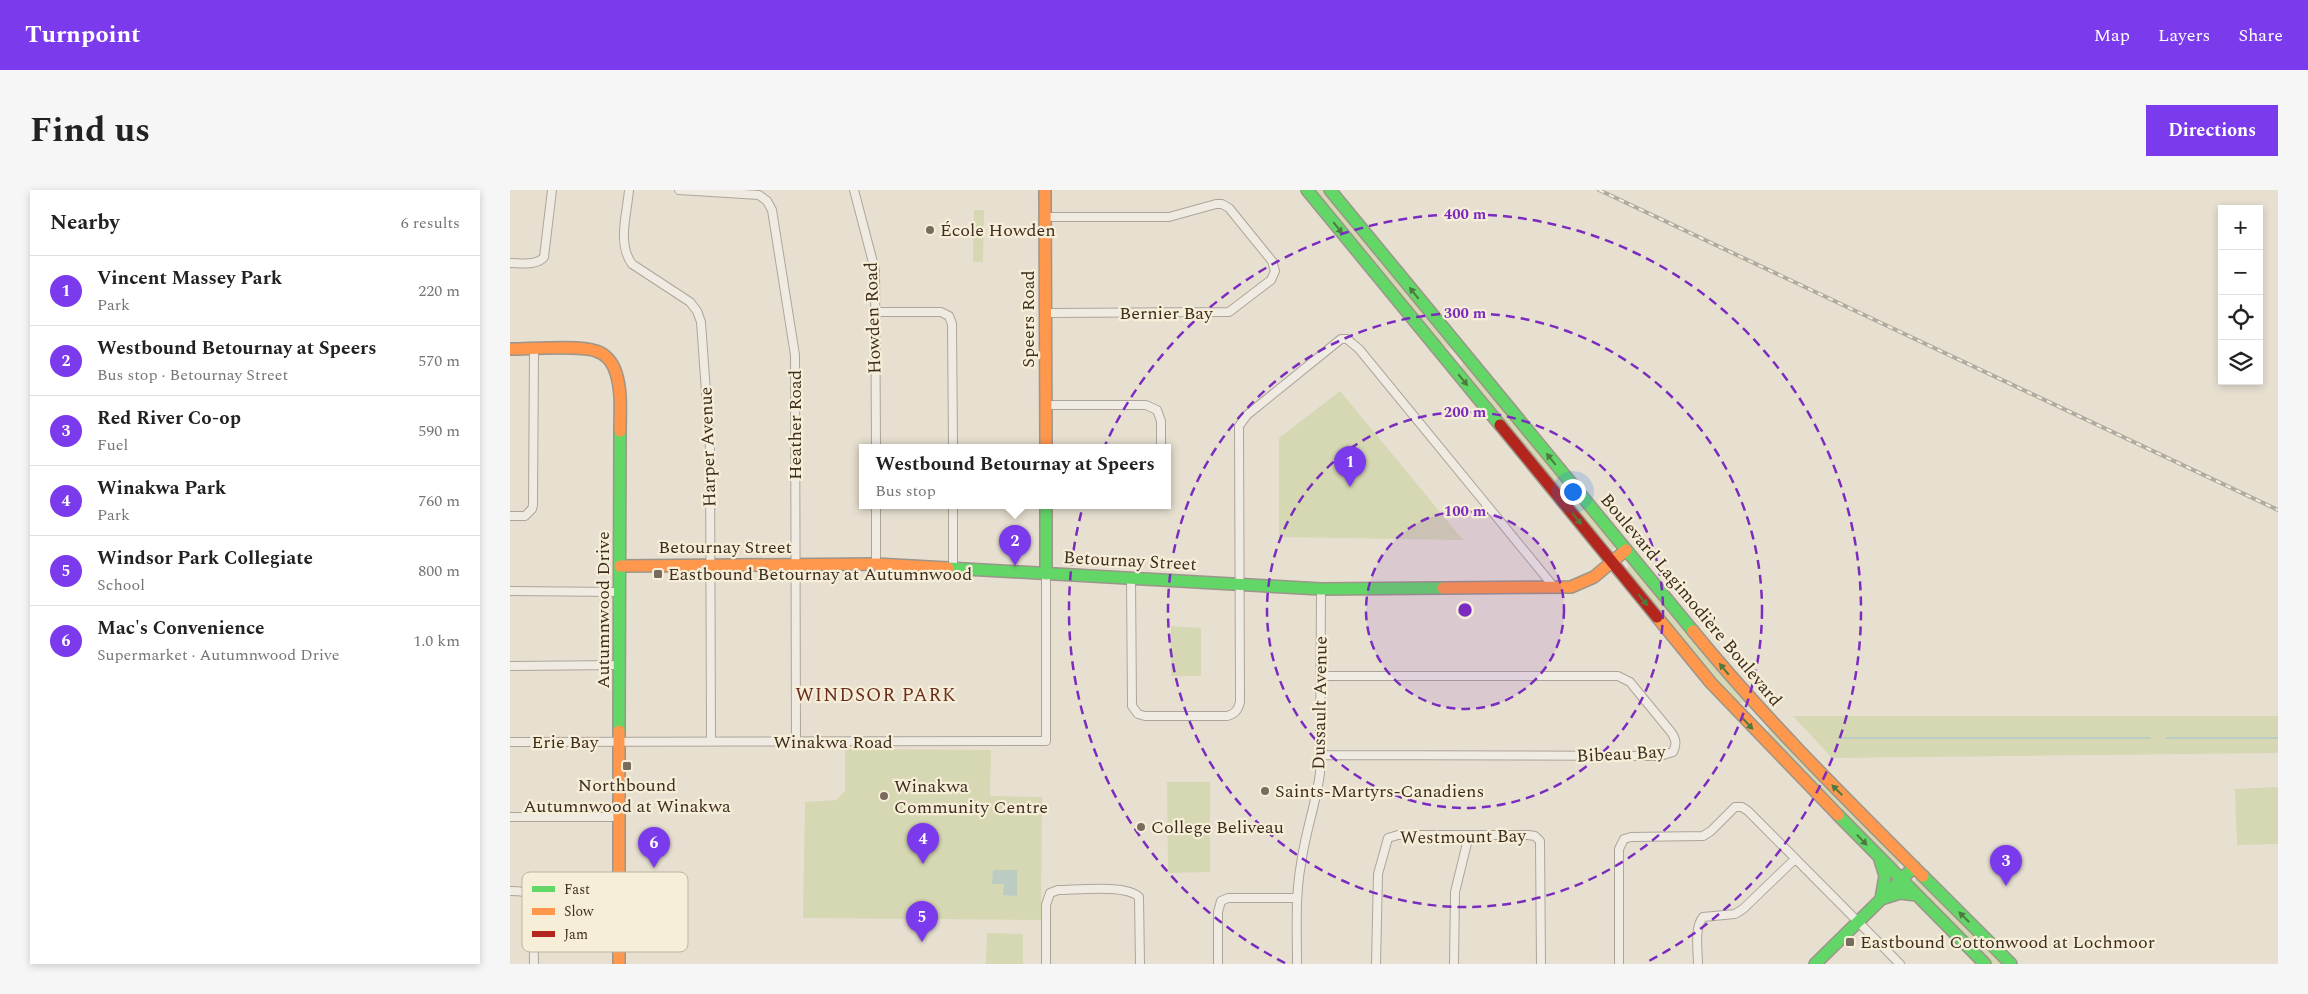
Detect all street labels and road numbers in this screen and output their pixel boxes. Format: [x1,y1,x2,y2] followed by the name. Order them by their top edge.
[858,261,888,375] street label: Howden Road
[1015,270,1042,368] street label: Speers Road
[1119,300,1214,327] street label: Bernier Bay
[782,370,809,480] street label: Heather Road
[692,386,724,508] street label: Harper Avenue
[1594,487,1788,713] street label: Boulevard Lagimodière Boulevard
[590,531,617,689] street label: Autumnwood Drive
[658,534,792,561] street label: Betournay Street
[1063,544,1197,578] street label: Betournay Street
[1305,636,1335,770] street label: Dussault Avenue
[532,729,600,756] street label: Erie Bay
[773,729,893,756] street label: Winakwa Road
[1576,738,1668,770] street label: Bibeau Bay
[1400,822,1528,852] street label: Westmount Bay

